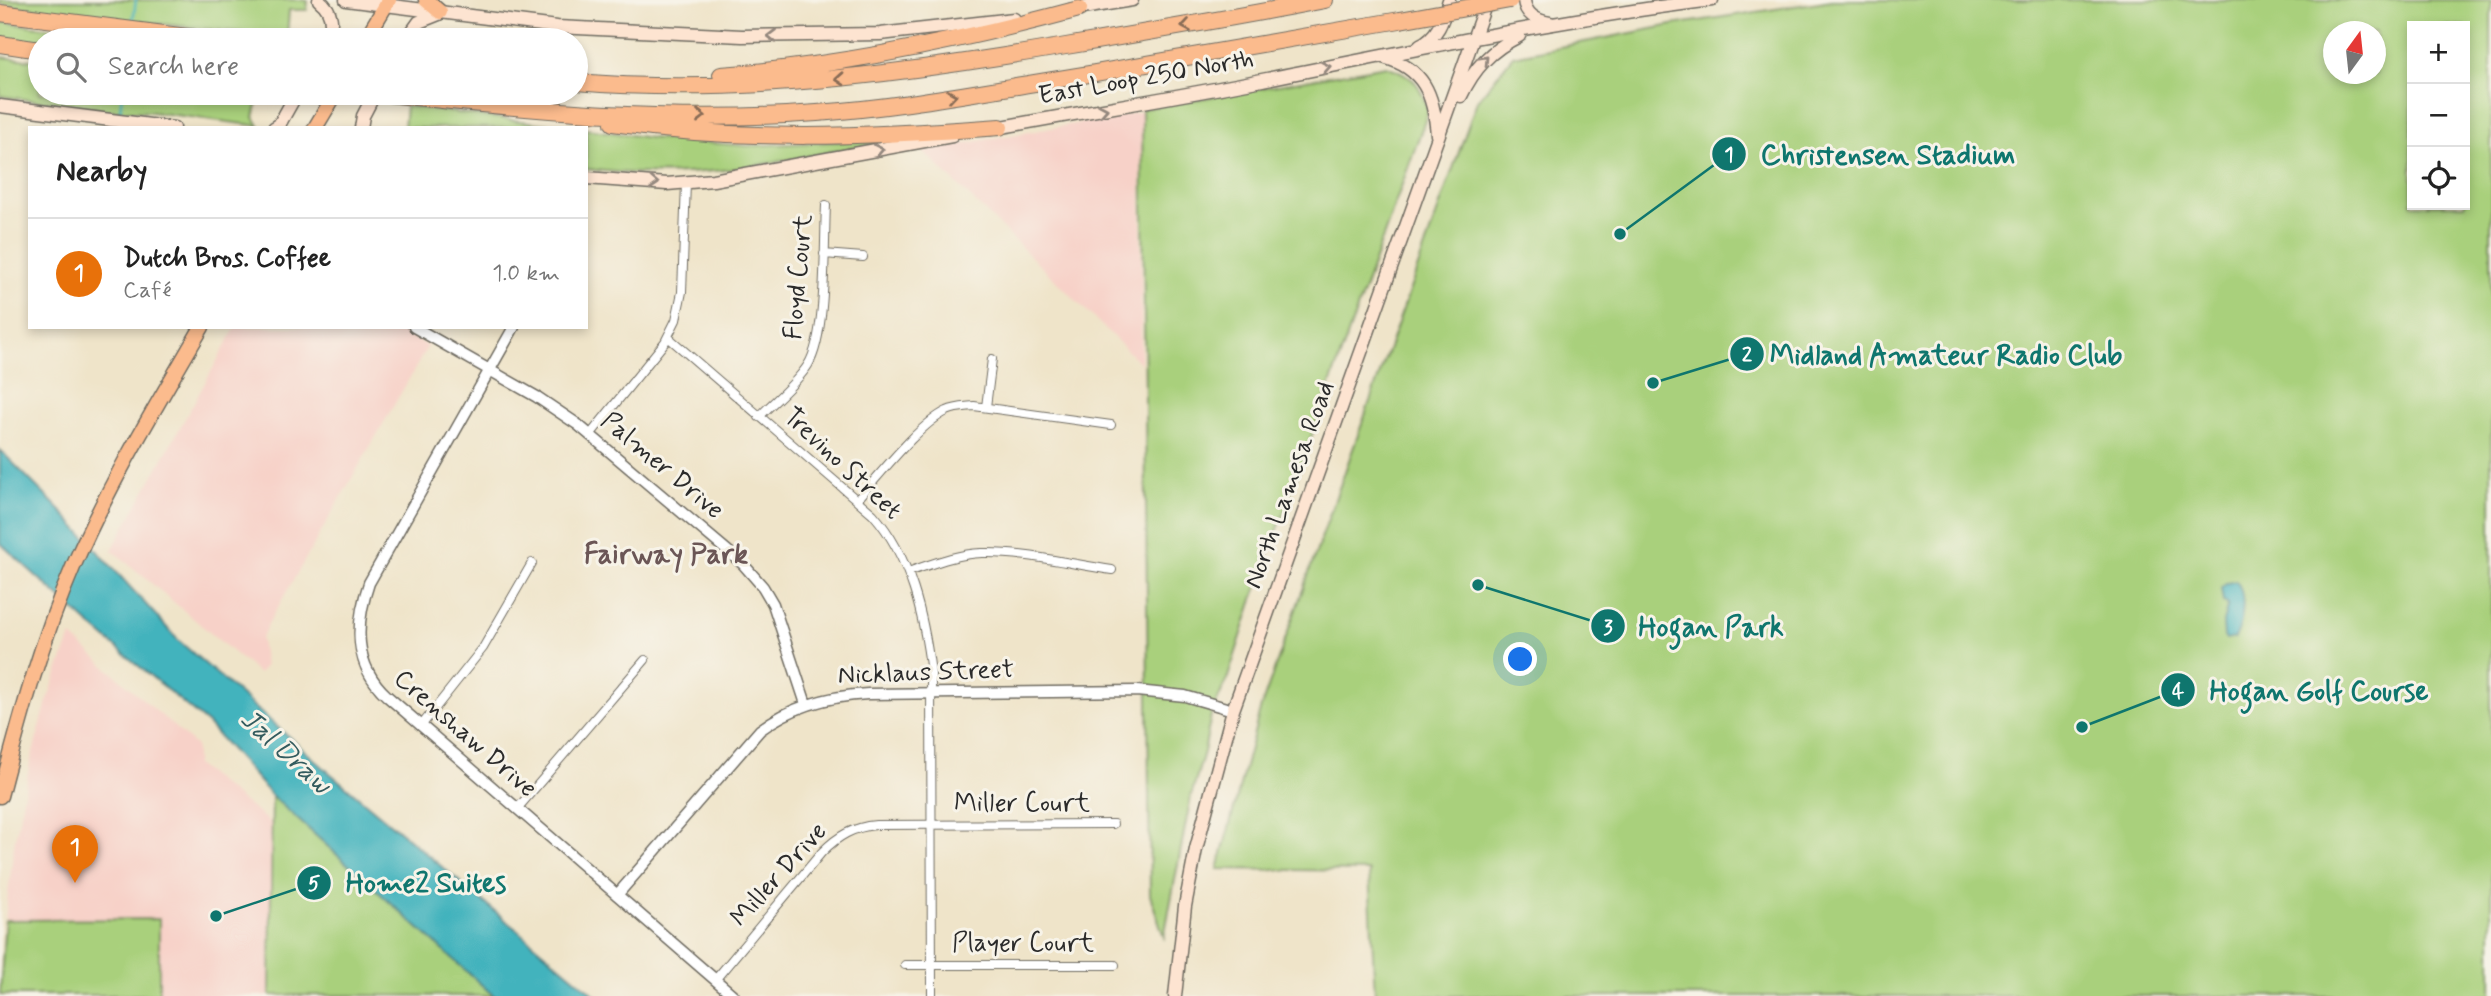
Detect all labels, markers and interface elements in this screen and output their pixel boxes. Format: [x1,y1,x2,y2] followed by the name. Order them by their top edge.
[1180,18,1192,33] one-way arrow
[2323,21,2386,84] north arrow
[2407,21,2470,210] map controls
[2407,21,2470,84] button: +
[28,28,588,105] search box
[766,29,777,44] one-way arrow
[1036,42,1256,114] street label: East Loop 250 North
[52,48,90,86] icon: search
[108,50,239,84] text: Search here
[1476,56,1489,69] one-way arrow
[1320,60,1332,75] one-way arrow
[835,71,846,86] one-way arrow
[2407,84,2470,147] button: −
[946,89,958,104] one-way arrow
[1097,103,1109,118] one-way arrow
[696,108,707,124] one-way arrow
[1711,129,2029,178] callout: Christensen Stadium
[1761,138,2015,175] text: Christensen Stadium
[1724,141,1734,169] text: 1
[873,144,885,159] one-way arrow
[2407,147,2470,210] button: locate
[56,152,147,191] text: Nearby
[649,175,660,190] one-way arrow
[777,213,821,341] street label: Floyd Court
[123,242,331,276] text: Dutch Bros. Coffee
[74,259,84,289] text: 1
[492,259,560,289] text: 1.0 km
[123,276,172,306] text: Café
[1729,330,2127,379] callout: Midland Amateur Radio Club
[1770,338,2122,375] text: Midland Amateur Radio Club
[1742,341,1753,369] text: 2
[1237,377,1343,593] street label: North Lamesa Road
[775,400,909,528] street label: Trevino Street
[593,404,731,528] street label: Palmer Drive
[584,537,748,574] district label: Fairway Park
[1591,602,1796,651] callout: Hogan Park
[1638,610,1784,650] text: Hogan Park
[1603,614,1613,642] text: 3
[1503,642,1537,676] your location
[837,653,1015,693] street label: Nicklaus Street
[386,662,544,806] street label: Crenshaw Drive
[2160,666,2444,715] callout: Hogan Golf Course
[2209,674,2429,714] text: Hogan Golf Course
[2172,678,2185,706] text: 4
[232,701,340,804] water label: Jal Draw
[954,787,1090,821] street label: Miller Court
[723,816,835,934] street label: Miller Drive
[52,825,98,883] pin: 1
[296,858,520,907] callout: Home2 Suites
[346,866,506,903] text: Home2 Suites
[308,870,321,898] text: 5
[952,927,1094,961] street label: Player Court

